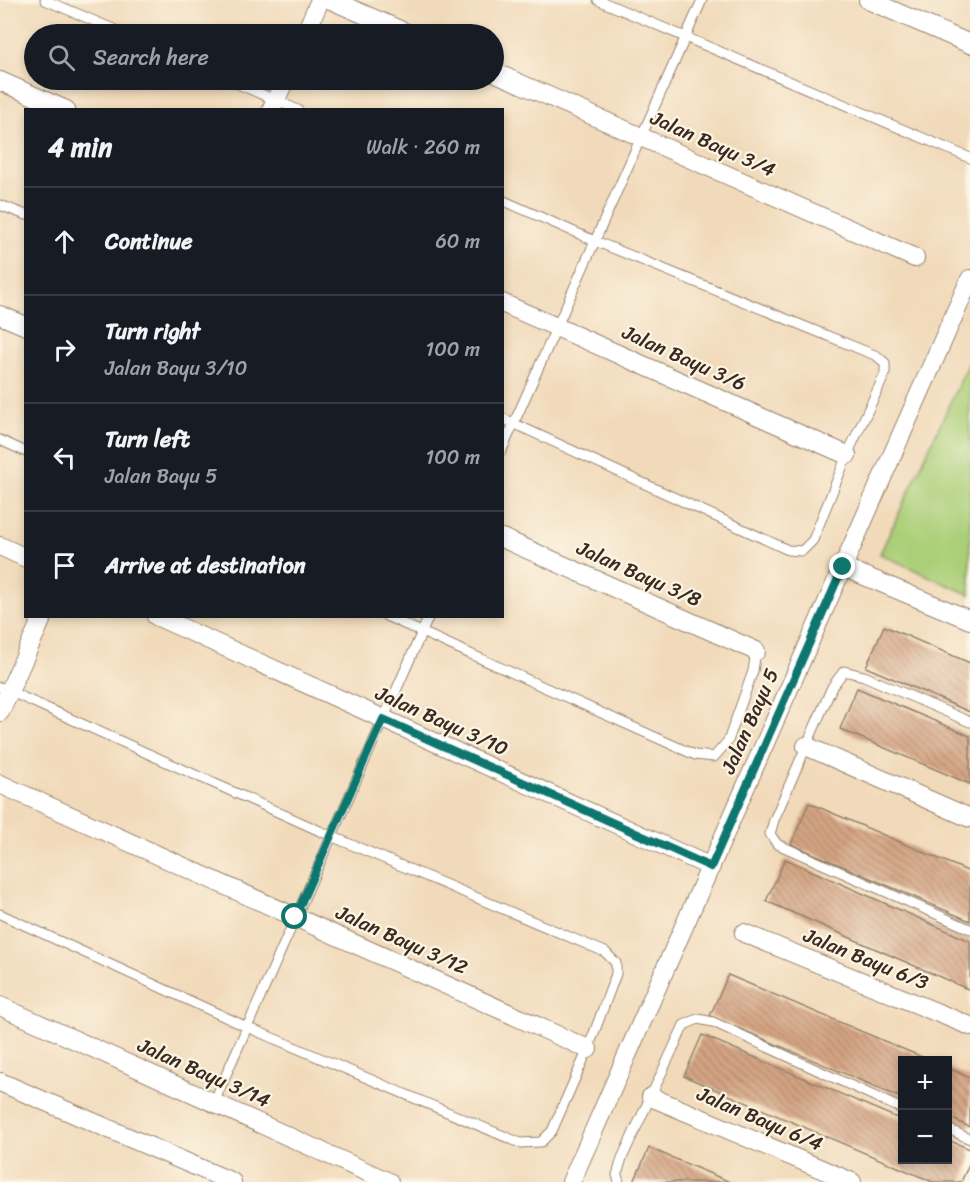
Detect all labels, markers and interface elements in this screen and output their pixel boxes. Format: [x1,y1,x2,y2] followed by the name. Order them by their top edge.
[24,24,504,90] search box
[93,38,209,77] text: Search here
[45,41,78,74] icon: search
[644,100,781,187] street label: Jalan Bayu 3/4
[48,124,112,170] text: 4 min
[366,130,480,165] text: Walk · 260 m
[105,222,193,261] text: Continue
[435,224,480,259] text: 60 m
[48,225,81,258] icon: ahead
[105,312,200,351] text: Turn right
[615,315,752,401] street label: Jalan Bayu 3/6
[426,332,480,367] text: 100 m
[48,333,81,366] icon: right
[105,351,247,386] text: Jalan Bayu 3/10
[105,420,190,459] text: Turn left
[426,440,480,475] text: 100 m
[48,441,81,474] icon: left
[105,459,217,494] text: Jalan Bayu 5
[570,531,707,617] street label: Jalan Bayu 3/8
[105,546,306,585] text: Arrive at destination
[48,549,81,582] icon: arrive
[829,553,855,579] route end
[711,663,789,780] street label: Jalan Bayu 5
[369,676,514,766] street label: Jalan Bayu 3/10
[329,895,474,985] street label: Jalan Bayu 3/12
[281,903,307,929] route start
[797,918,934,1000] street label: Jalan Bayu 6/3
[131,1028,276,1118] street label: Jalan Bayu 3/14
[898,1056,952,1164] map controls
[898,1056,952,1110] button: +
[691,1076,828,1161] street label: Jalan Bayu 6/4
[898,1110,952,1164] button: −

